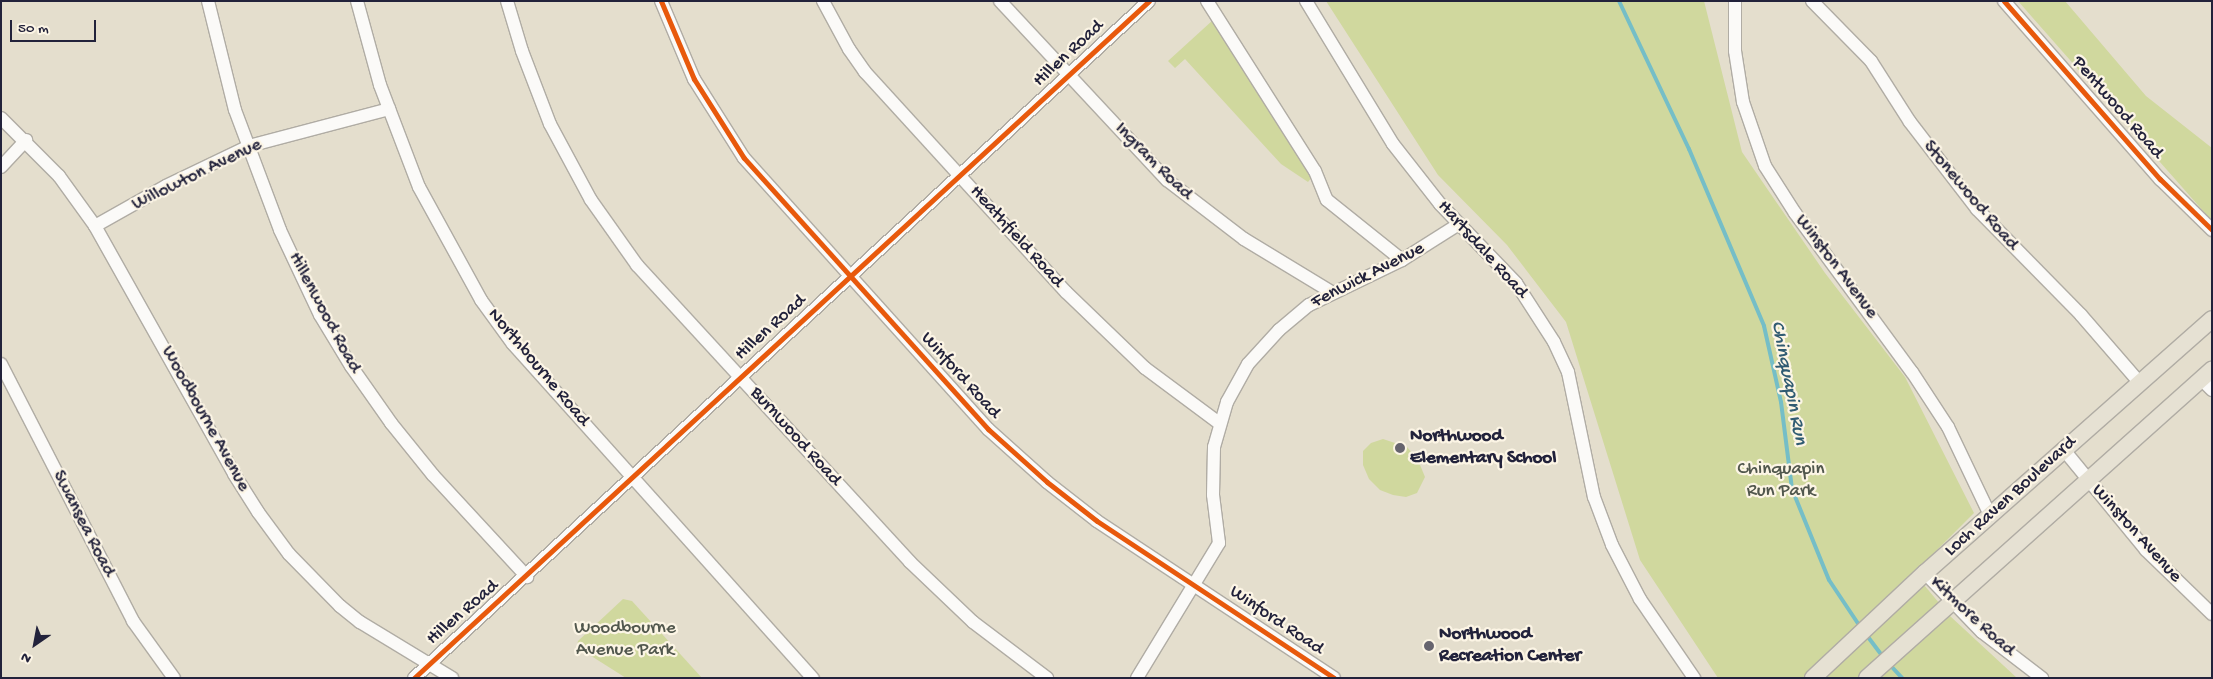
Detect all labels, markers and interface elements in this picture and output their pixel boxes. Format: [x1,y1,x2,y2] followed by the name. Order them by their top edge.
[12,10,99,42] scale bar
[1029,16,1109,92] street label: Hillen Road
[18,20,49,38] text: 50 m
[2066,52,2168,164] street label: Pentwood Road
[1109,118,1197,206] street label: Ingram Road
[128,134,266,216] street label: Willowton Avenue
[1917,136,2023,256] street label: Stonewood Road
[964,181,1068,293] street label: Heathfield Road
[1432,196,1532,304] street label: Hartsdale Road
[1789,210,1883,324] street label: Winston Avenue
[1308,238,1428,314] street label: Fenwick Avenue
[283,249,365,377] street label: Hillenwood Road
[731,290,811,366] street label: Hillen Road
[482,304,594,432] street label: Northbourne Road
[1764,319,1812,447] water label: Chinquapin Run
[915,328,1005,424] street label: Winford Road
[156,342,254,496] street label: Woodbourne Avenue
[744,383,846,491] street label: Burnwood Road
[1410,426,1556,470] place label: Northwood Elementary School
[1940,432,2082,562] street label: Loch Raven Boulevard
[1394,442,1406,454] marker: Northwood Elementary School
[1738,459,1824,503] park label: Chinquapin Run Park
[46,467,120,581] street label: Swansea Road
[2086,480,2186,588] street label: Winston Avenue
[1925,572,2019,662] street label: Kitmore Road
[422,575,504,651] street label: Hillen Road
[1225,581,1327,661] street label: Winford Road
[574,618,676,662] park label: Woodbourne Avenue Park
[10,619,60,669] north arrow
[1439,624,1581,668] place label: Northwood Recreation Center
[1423,640,1435,652] marker: Northwood Recreation Center
[18,647,35,667] text: N

